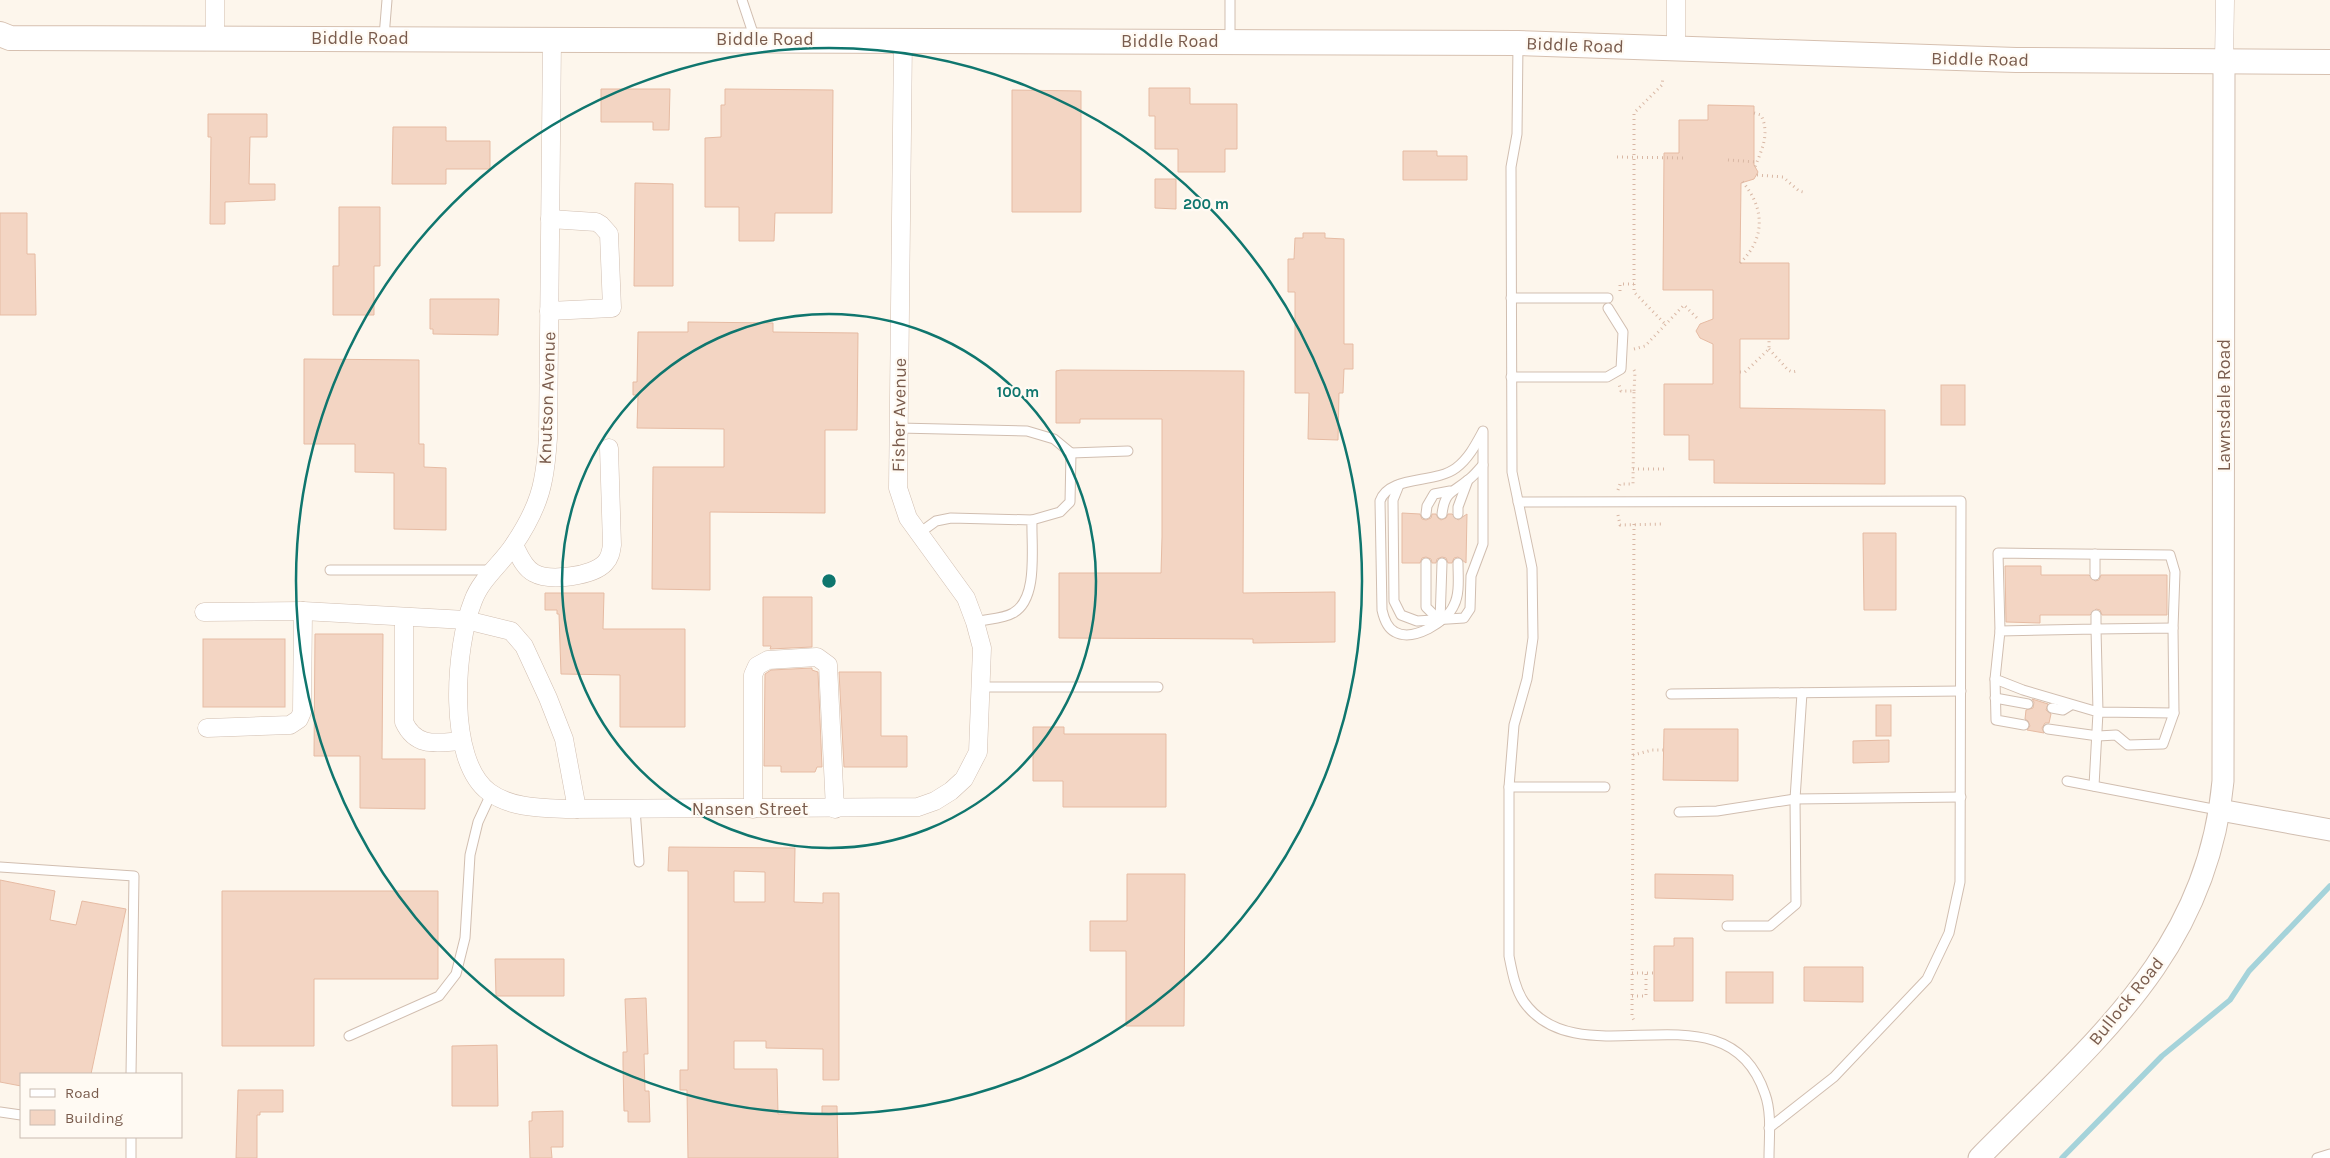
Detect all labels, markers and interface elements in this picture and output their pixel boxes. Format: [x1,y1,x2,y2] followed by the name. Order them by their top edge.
[311,27,409,49] street label: Biddle Road
[716,28,814,50] street label: Biddle Road
[1121,30,1219,52] street label: Biddle Road
[1526,32,1624,58] street label: Biddle Road
[1931,47,2029,71] street label: Biddle Road
[1183,195,1229,213] text: 200 m
[534,331,560,465] street label: Knutson Avenue
[2213,339,2235,471] street label: Lawnsdale Road
[887,358,911,472] street label: Fisher Avenue
[997,383,1039,401] text: 100 m
[820,572,838,590] centre of rings
[692,798,808,820] street label: Nansen Street
[2084,952,2168,1050] street label: Bullock Road
[20,1073,182,1138] legend
[65,1084,100,1102] text: Road
[65,1109,123,1127] text: Building

